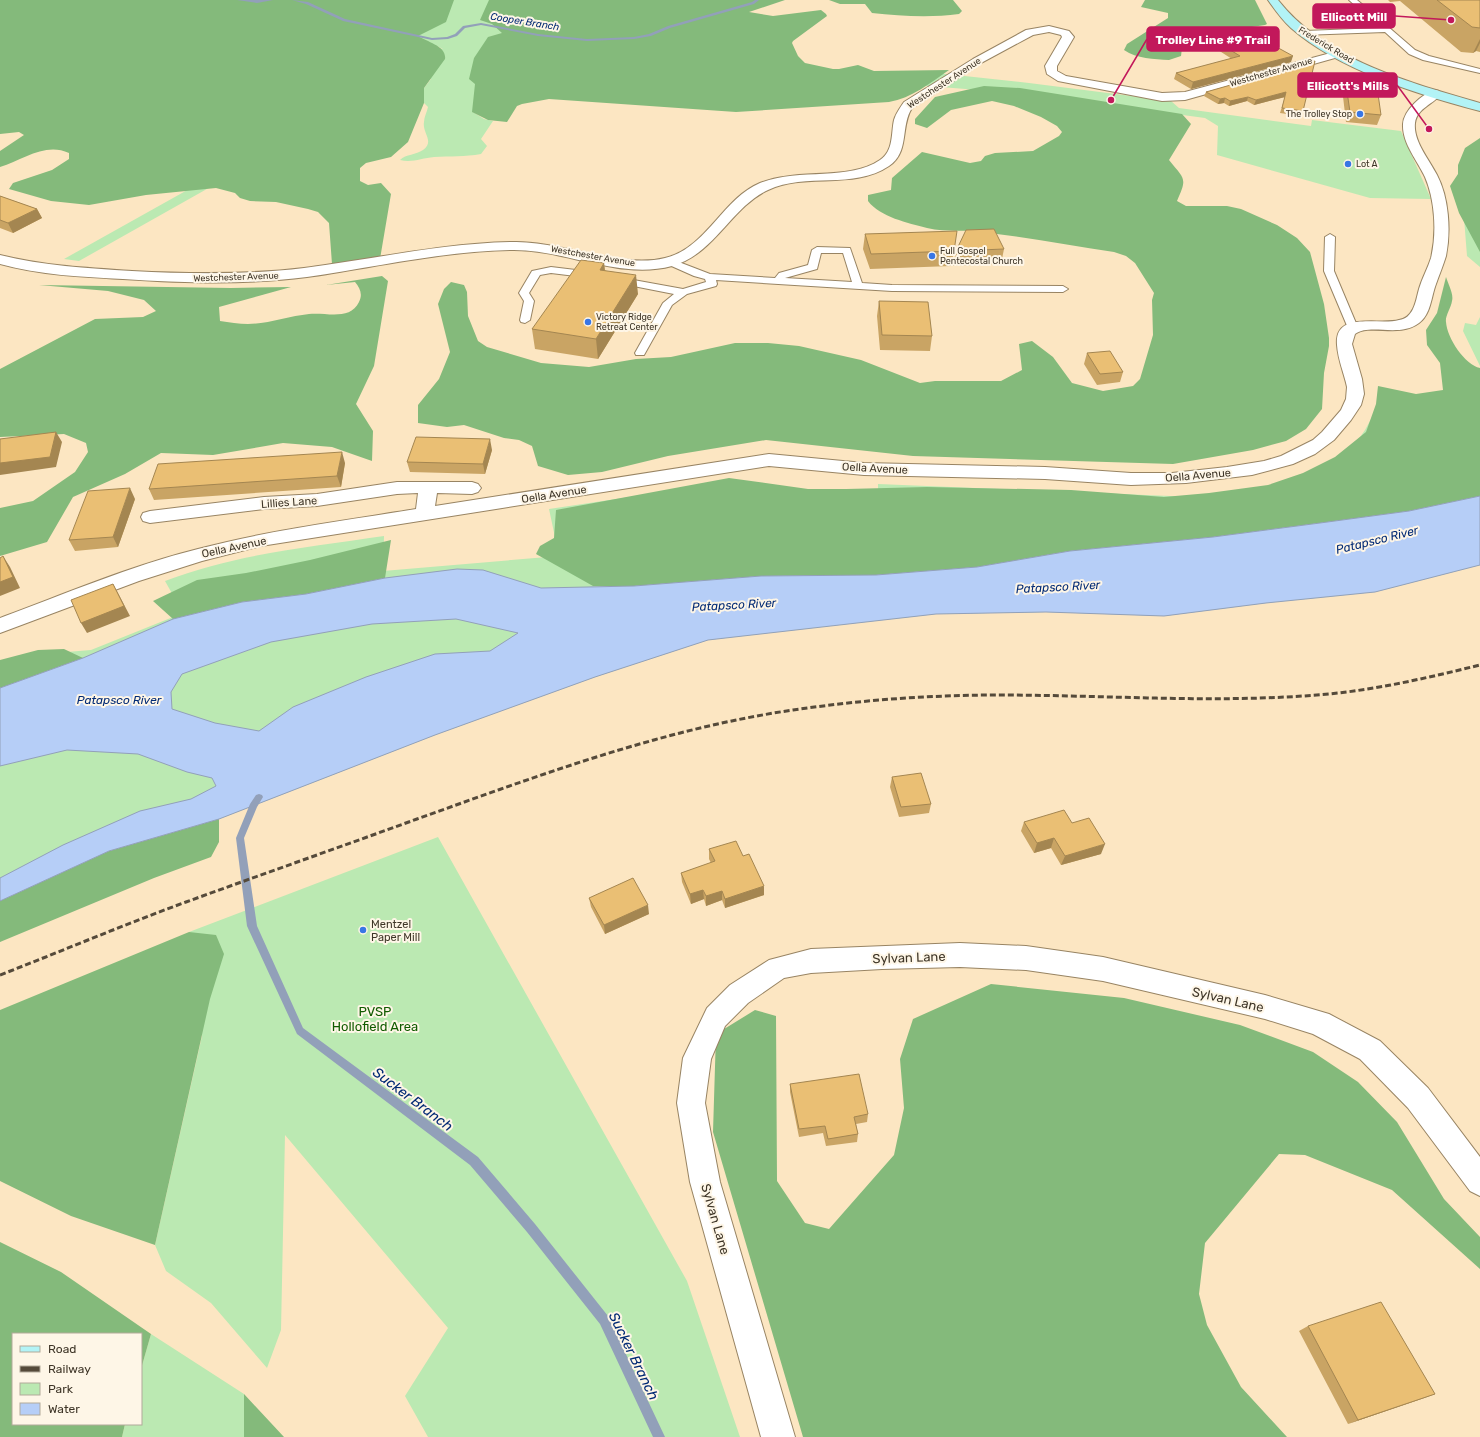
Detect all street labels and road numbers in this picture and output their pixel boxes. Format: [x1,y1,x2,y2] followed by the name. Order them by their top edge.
[1297,25,1355,65] street label: Frederick Road
[1229,55,1313,89] street label: Westchester Avenue
[905,56,983,110] street label: Westchester Avenue
[550,244,636,268] street label: Westchester Avenue
[193,271,279,283] street label: Westchester Avenue
[842,460,908,477] street label: Oella Avenue
[1165,466,1231,485] street label: Oella Avenue
[520,483,588,506] street label: Oella Avenue
[260,494,318,511] street label: Lillies Lane
[200,534,268,561] street label: Oella Avenue
[872,949,946,966] street label: Sylvan Lane
[1191,984,1265,1015] street label: Sylvan Lane
[698,1182,733,1256] street label: Sylvan Lane

